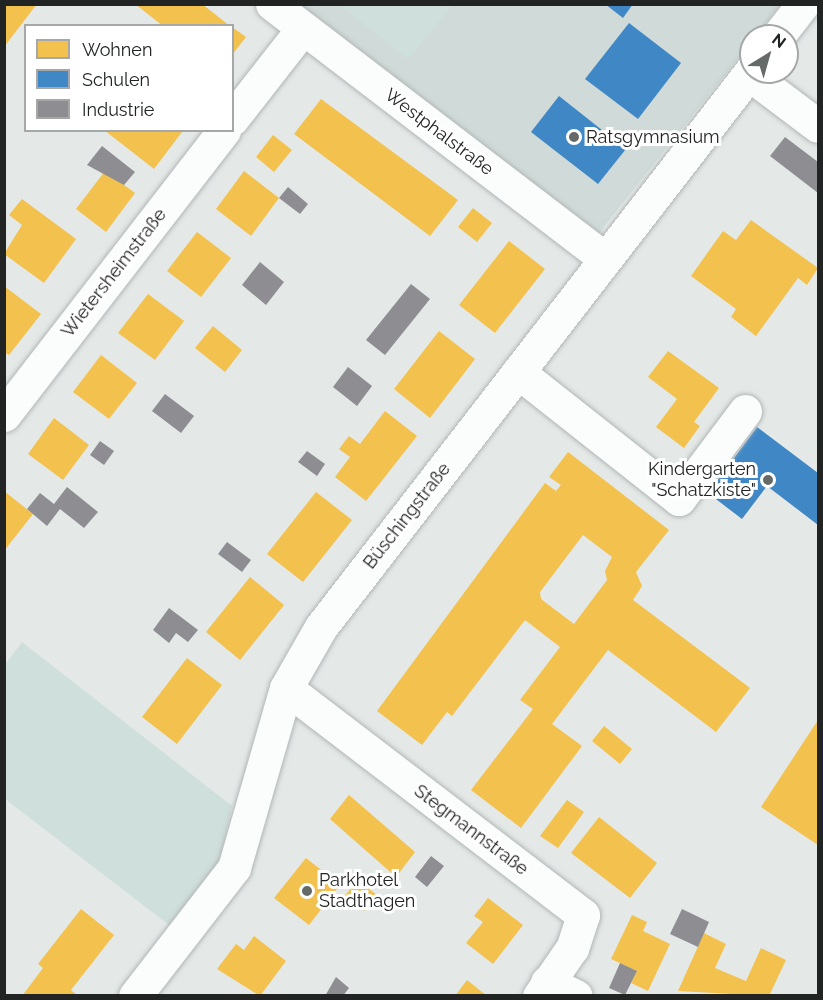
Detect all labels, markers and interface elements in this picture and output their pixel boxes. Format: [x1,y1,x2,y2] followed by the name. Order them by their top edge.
[24,24,234,132] legend
[739,24,799,84] north arrow
[768,30,790,52] text: N
[82,39,152,60] text: Wohnen
[82,69,150,90] text: Schulen
[380,84,498,180] street label: Westphalstraße
[82,99,154,120] text: Industrie
[586,126,720,148] place label: Ratsgymnasium
[567,130,581,144] marker: Ratsgymnasium
[57,204,171,342] street label: Wietersheimstraße
[359,459,455,573] street label: Büschingstraße
[648,459,756,502] place label: Kindergarten "Schatzkiste"
[761,473,775,487] marker: Kindergarten "Schatzkiste"
[410,780,532,880] street label: Stegmannstraße
[319,870,415,912] place label: Parkhotel Stadthagen
[300,884,314,898] marker: Parkhotel Stadthagen

